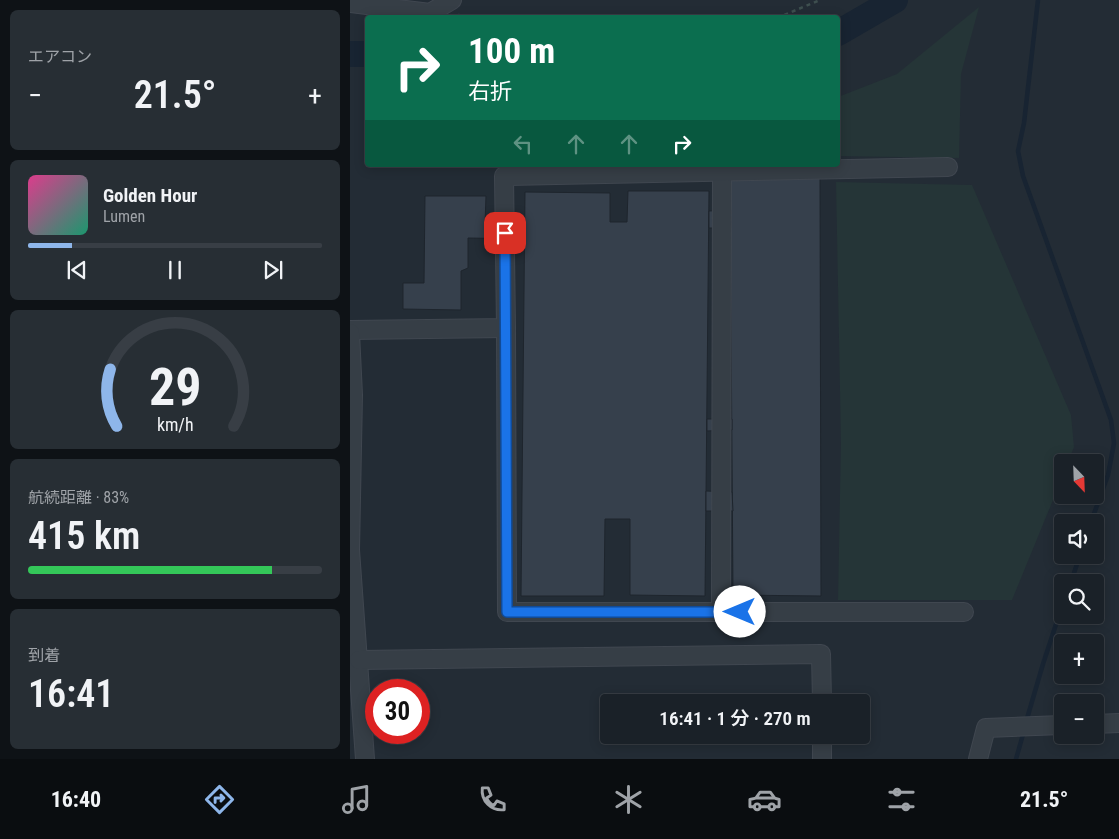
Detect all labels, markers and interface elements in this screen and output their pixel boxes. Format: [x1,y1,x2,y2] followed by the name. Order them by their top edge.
[468,31,555,72] text: 100 m
[385,35,450,100] icon: right
[28,47,92,66] text: エアコン
[134,73,216,117] text: 21.5°
[28,79,42,112] text: −
[308,79,322,112] text: +
[468,79,512,104] text: 右折
[509,130,537,158] icon: left
[562,130,590,158] icon: ahead
[615,130,643,158] icon: ahead
[668,130,696,158] icon: right
[103,184,197,207] text: Golden Hour
[103,207,145,226] text: Lumen
[484,212,526,254] pin
[491,219,519,247] icon: arrive
[63,256,91,284] icon: previous
[161,256,189,284] icon: pause
[259,256,287,284] icon: next
[149,357,201,418] text: 29
[157,414,193,435] text: km/h
[1054,454,1104,504] north arrow
[1054,454,1104,744] map controls
[28,488,129,507] text: 航続距離 · 83%
[28,514,140,558] text: 415 km
[1054,514,1104,564] button: sound
[1054,574,1104,624] button: search
[713,585,765,637] position arrow
[1054,634,1104,684] button: +
[28,646,60,665] text: 到着
[28,672,114,716] text: 16:41
[365,679,430,744] speed limit sign: 30
[1054,694,1104,744] button: −
[659,707,811,730] text: 16:41 · 1 分 · 270 m
[202,782,237,817] icon: directions
[339,782,374,817] icon: music
[475,782,510,817] icon: phone
[611,782,646,817] icon: climate
[747,782,782,817] icon: car
[884,782,919,817] icon: filters
[51,787,101,812] text: 16:40
[1020,787,1068,812] text: 21.5°

